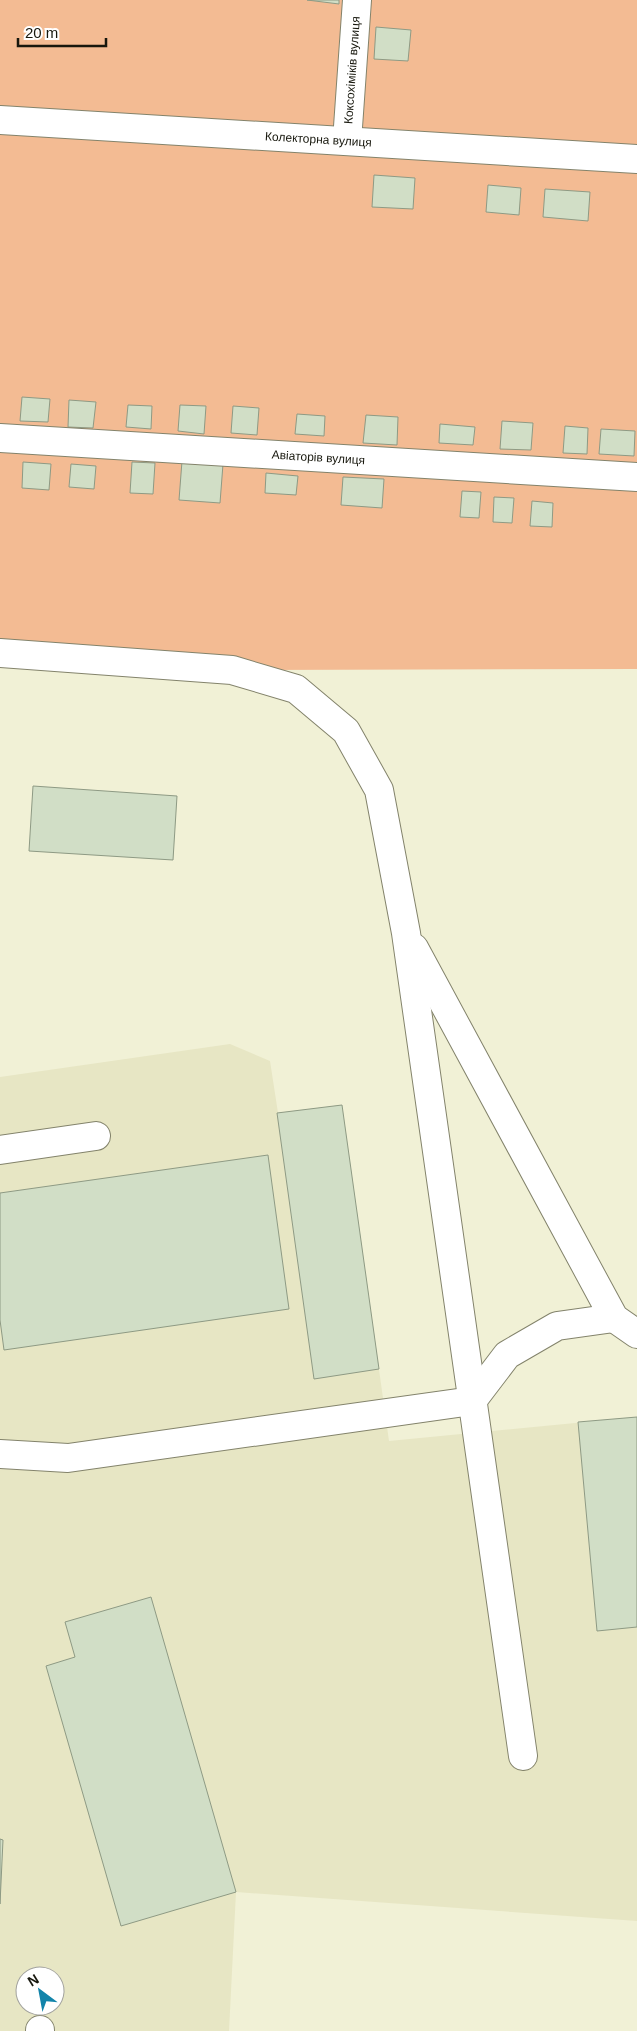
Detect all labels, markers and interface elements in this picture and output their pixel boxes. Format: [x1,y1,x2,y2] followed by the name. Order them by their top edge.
[18,15,105,47] scale bar
[341,16,363,125] street label: Коксохіміків вулиця
[25,24,58,41] text: 20 m
[265,129,372,150] street label: Колекторна вулиця
[271,448,366,467] street label: Авіаторів вулиця
[15,1966,65,2016] north arrow
[25,1971,42,1989] text: N

